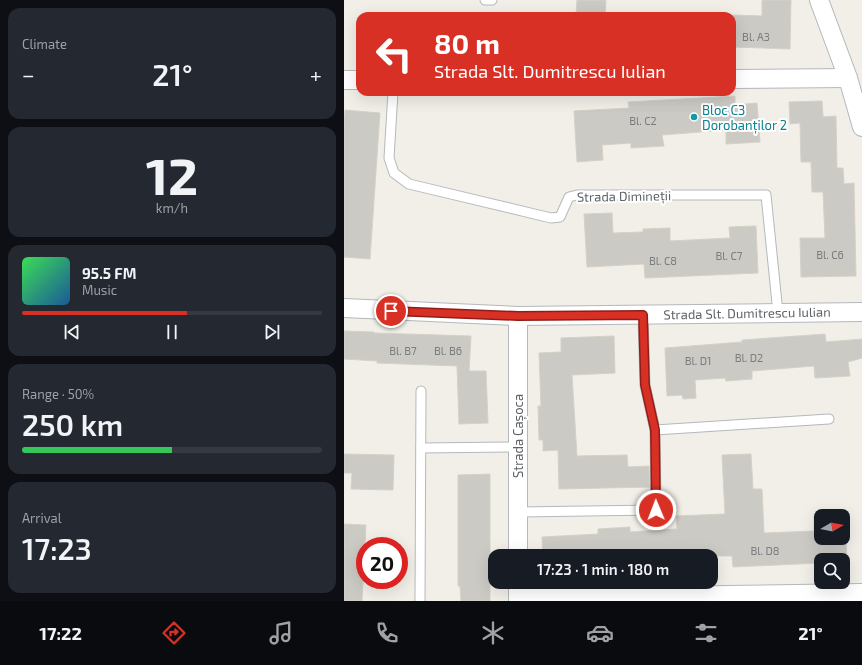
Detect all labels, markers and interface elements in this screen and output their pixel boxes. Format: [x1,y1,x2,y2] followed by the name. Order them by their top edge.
[434,26,500,60] text: 80 m
[368,28,420,80] icon: left
[742,30,770,43] house number: Bl. A3
[22,36,67,52] text: Climate
[152,56,193,92] text: 21°
[434,60,666,82] text: Strada Slt. Dumitrescu Iulian
[22,61,35,87] text: −
[310,61,322,87] text: +
[702,102,787,134] place label: Bloc C3 Dorobanților 2
[689,112,699,122] marker: Bloc C3 Dorobanților 2
[629,114,657,127] house number: Bl. C2
[146,143,198,205] text: 12
[577,187,671,206] street label: Strada Dimineții
[156,200,188,216] text: km/h
[816,248,844,261] house number: Bl. C6
[716,249,743,262] house number: Bl. C7
[649,254,677,267] house number: Bl. C8
[82,264,136,282] text: 95.5 FM
[82,282,117,298] text: Music
[374,294,408,328] pin
[380,300,402,322] icon: arrive
[663,304,831,322] street label: Strada Slt. Dumitrescu Iulian
[61,321,83,343] icon: previous
[161,321,183,343] icon: pause
[261,321,283,343] icon: next
[389,344,417,357] house number: Bl. B7
[434,344,462,357] house number: Bl. B6
[735,351,763,364] house number: Bl. D2
[685,354,711,367] house number: Bl. D1
[22,386,94,402] text: Range · 50%
[510,394,527,478] street label: Strada Cașoca
[22,406,123,442] text: 250 km
[635,489,677,531] position arrow
[814,509,850,545] north arrow
[814,509,850,589] map controls
[22,510,62,526] text: Arrival
[22,530,92,566] text: 17:23
[356,537,408,589] speed limit sign: 20
[750,544,780,557] house number: Bl. D8
[814,553,850,589] button: search
[537,560,669,578] text: 17:23 · 1 min · 180 m
[160,619,188,647] icon: directions
[267,619,295,647] icon: music
[373,619,401,647] icon: phone
[479,619,507,647] icon: climate
[586,619,614,647] icon: car
[692,619,720,647] icon: filters
[39,622,82,644] text: 17:22
[798,622,823,644] text: 21°

